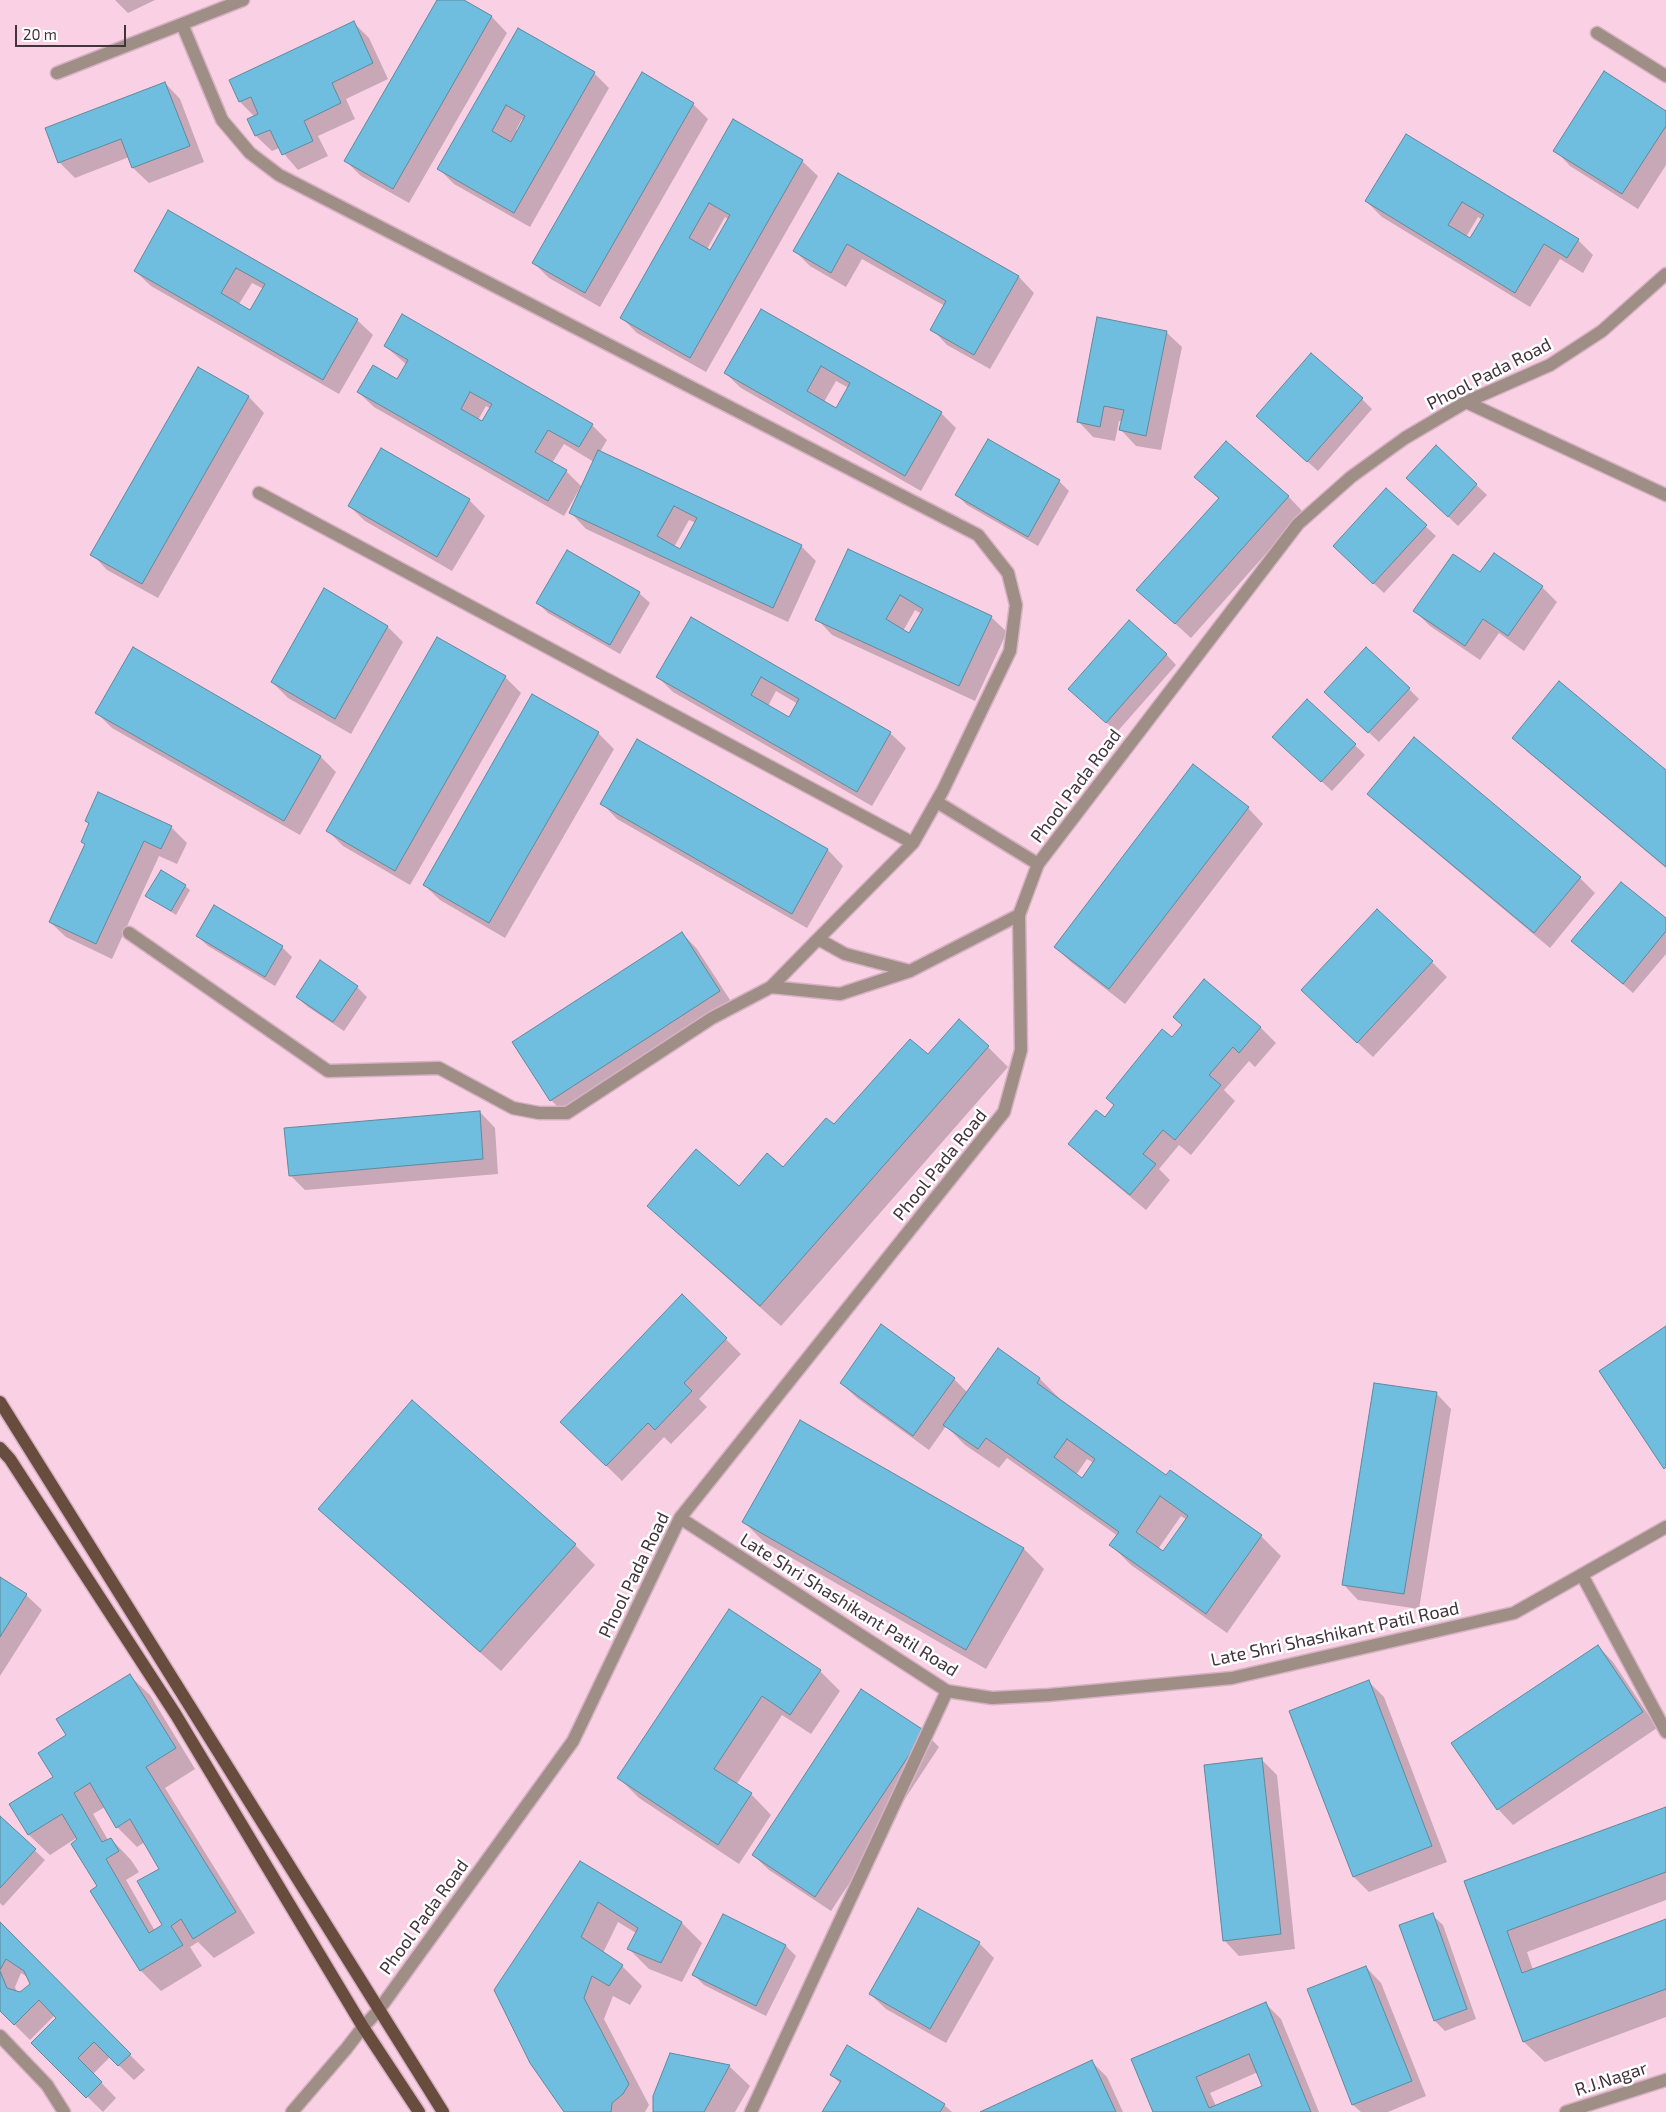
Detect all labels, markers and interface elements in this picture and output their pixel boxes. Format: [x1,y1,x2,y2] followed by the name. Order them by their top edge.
[18,15,129,47] scale bar
[23,25,57,43] text: 20 m
[1423,333,1555,415] street label: Phool Pada Road
[1026,725,1126,847] street label: Phool Pada Road
[889,1105,991,1225] street label: Phool Pada Road
[594,1509,674,1641] street label: Phool Pada Road
[736,1529,962,1681] street label: Late Shri Shashikant Patil Road
[1209,1597,1461,1671] street label: Late Shri Shashikant Patil Road
[375,1855,473,1979] street label: Phool Pada Road
[1572,2057,1650,2101] street label: R.J.Nagar

